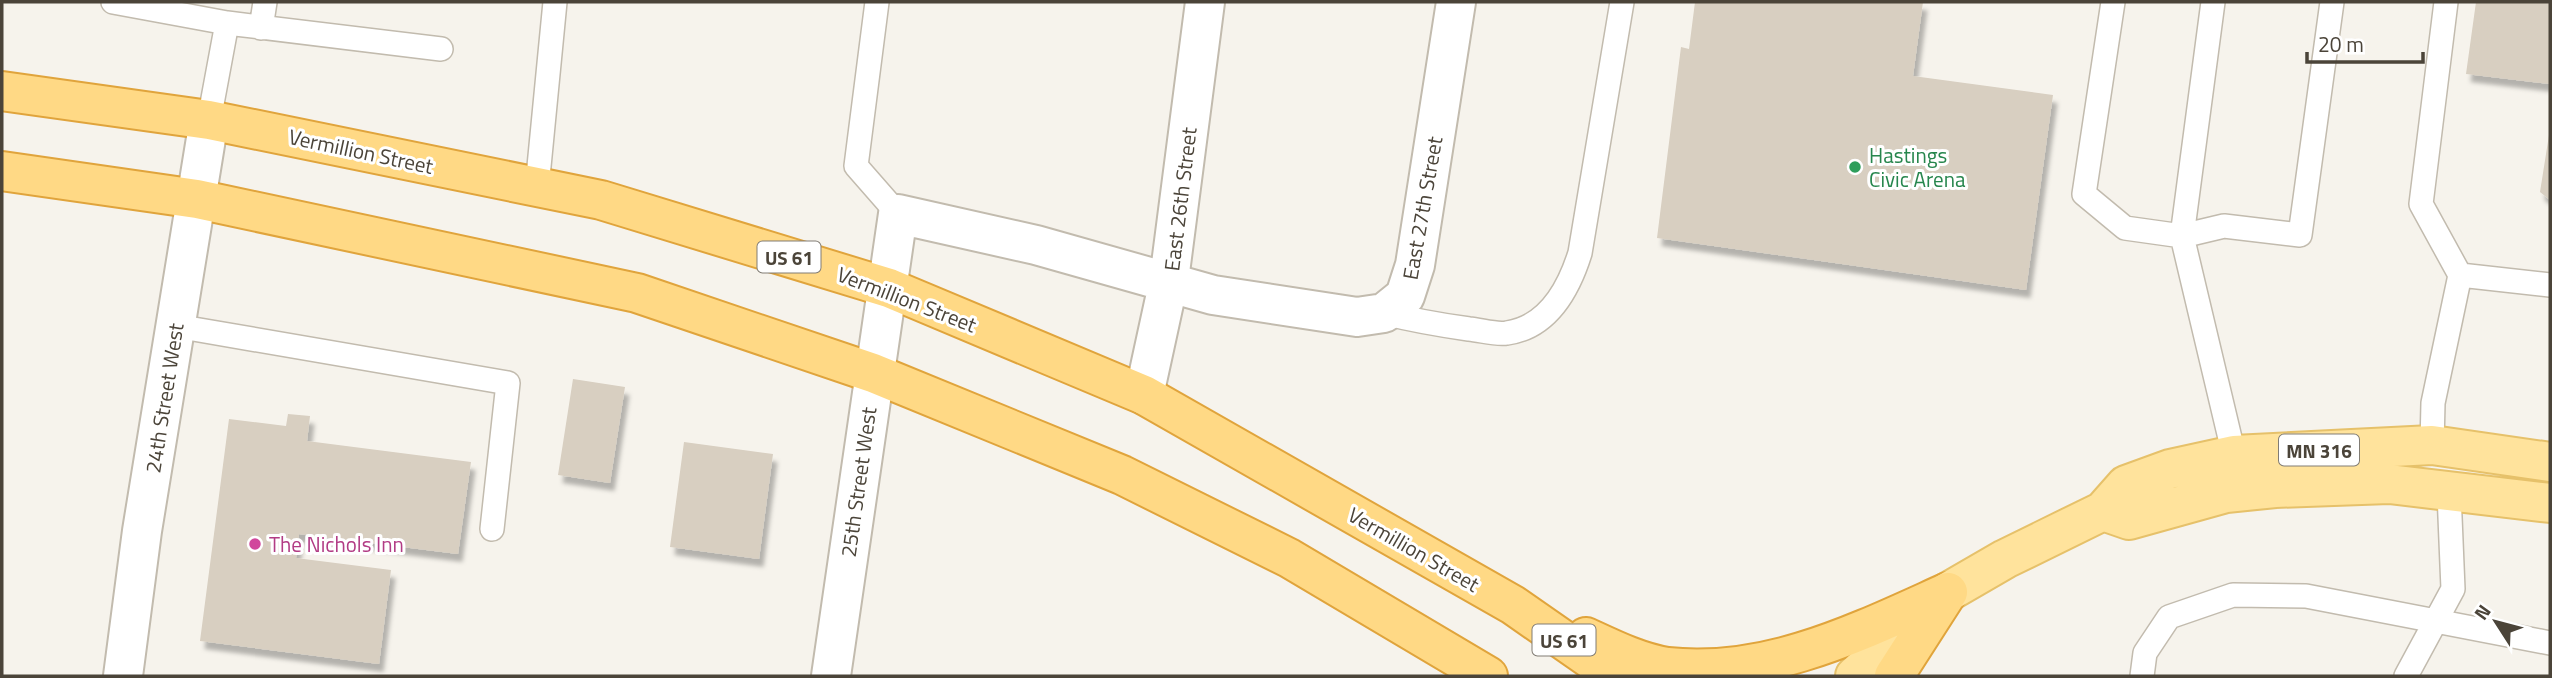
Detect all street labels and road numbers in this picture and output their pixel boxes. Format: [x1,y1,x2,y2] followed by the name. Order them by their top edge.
[286,120,437,182] street label: Vermillion Street
[1155,125,1205,273] street label: East 26th Street
[1394,133,1450,282] street label: East 27th Street
[758,242,820,272] road number: US 61
[833,258,982,341] street label: Vermillion Street
[136,320,192,475] street label: 24th Street West
[832,404,884,559] street label: 25th Street West
[2279,435,2359,466] road number: MN 316
[1342,498,1486,600] street label: Vermillion Street
[1532,624,1596,656] road number: US 61

